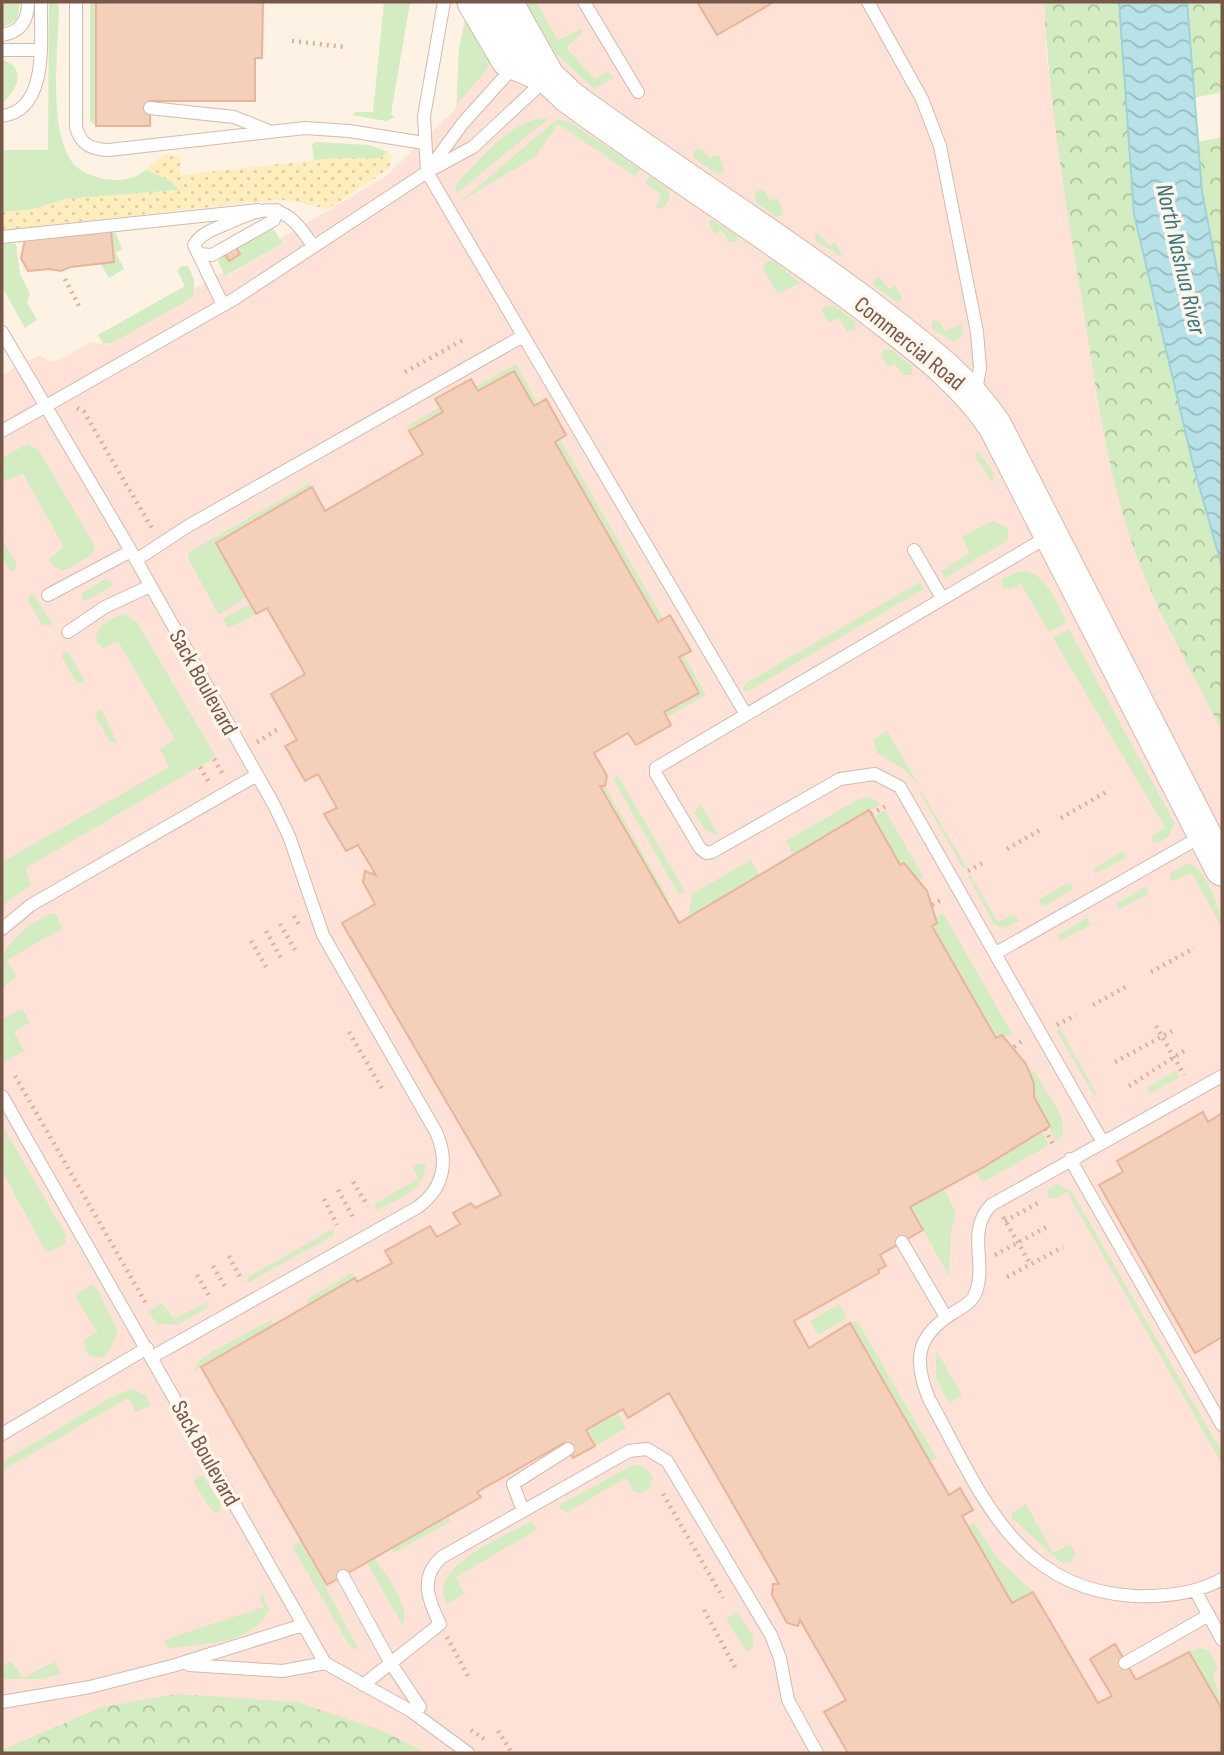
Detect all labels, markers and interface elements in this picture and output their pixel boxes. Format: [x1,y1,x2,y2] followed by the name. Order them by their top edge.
[1149,181,1212,338] water label: North Nashua River
[848,291,970,397] street label: Commercial Road
[163,625,244,740] street label: Sack Boulevard
[165,1396,246,1511] street label: Sack Boulevard

